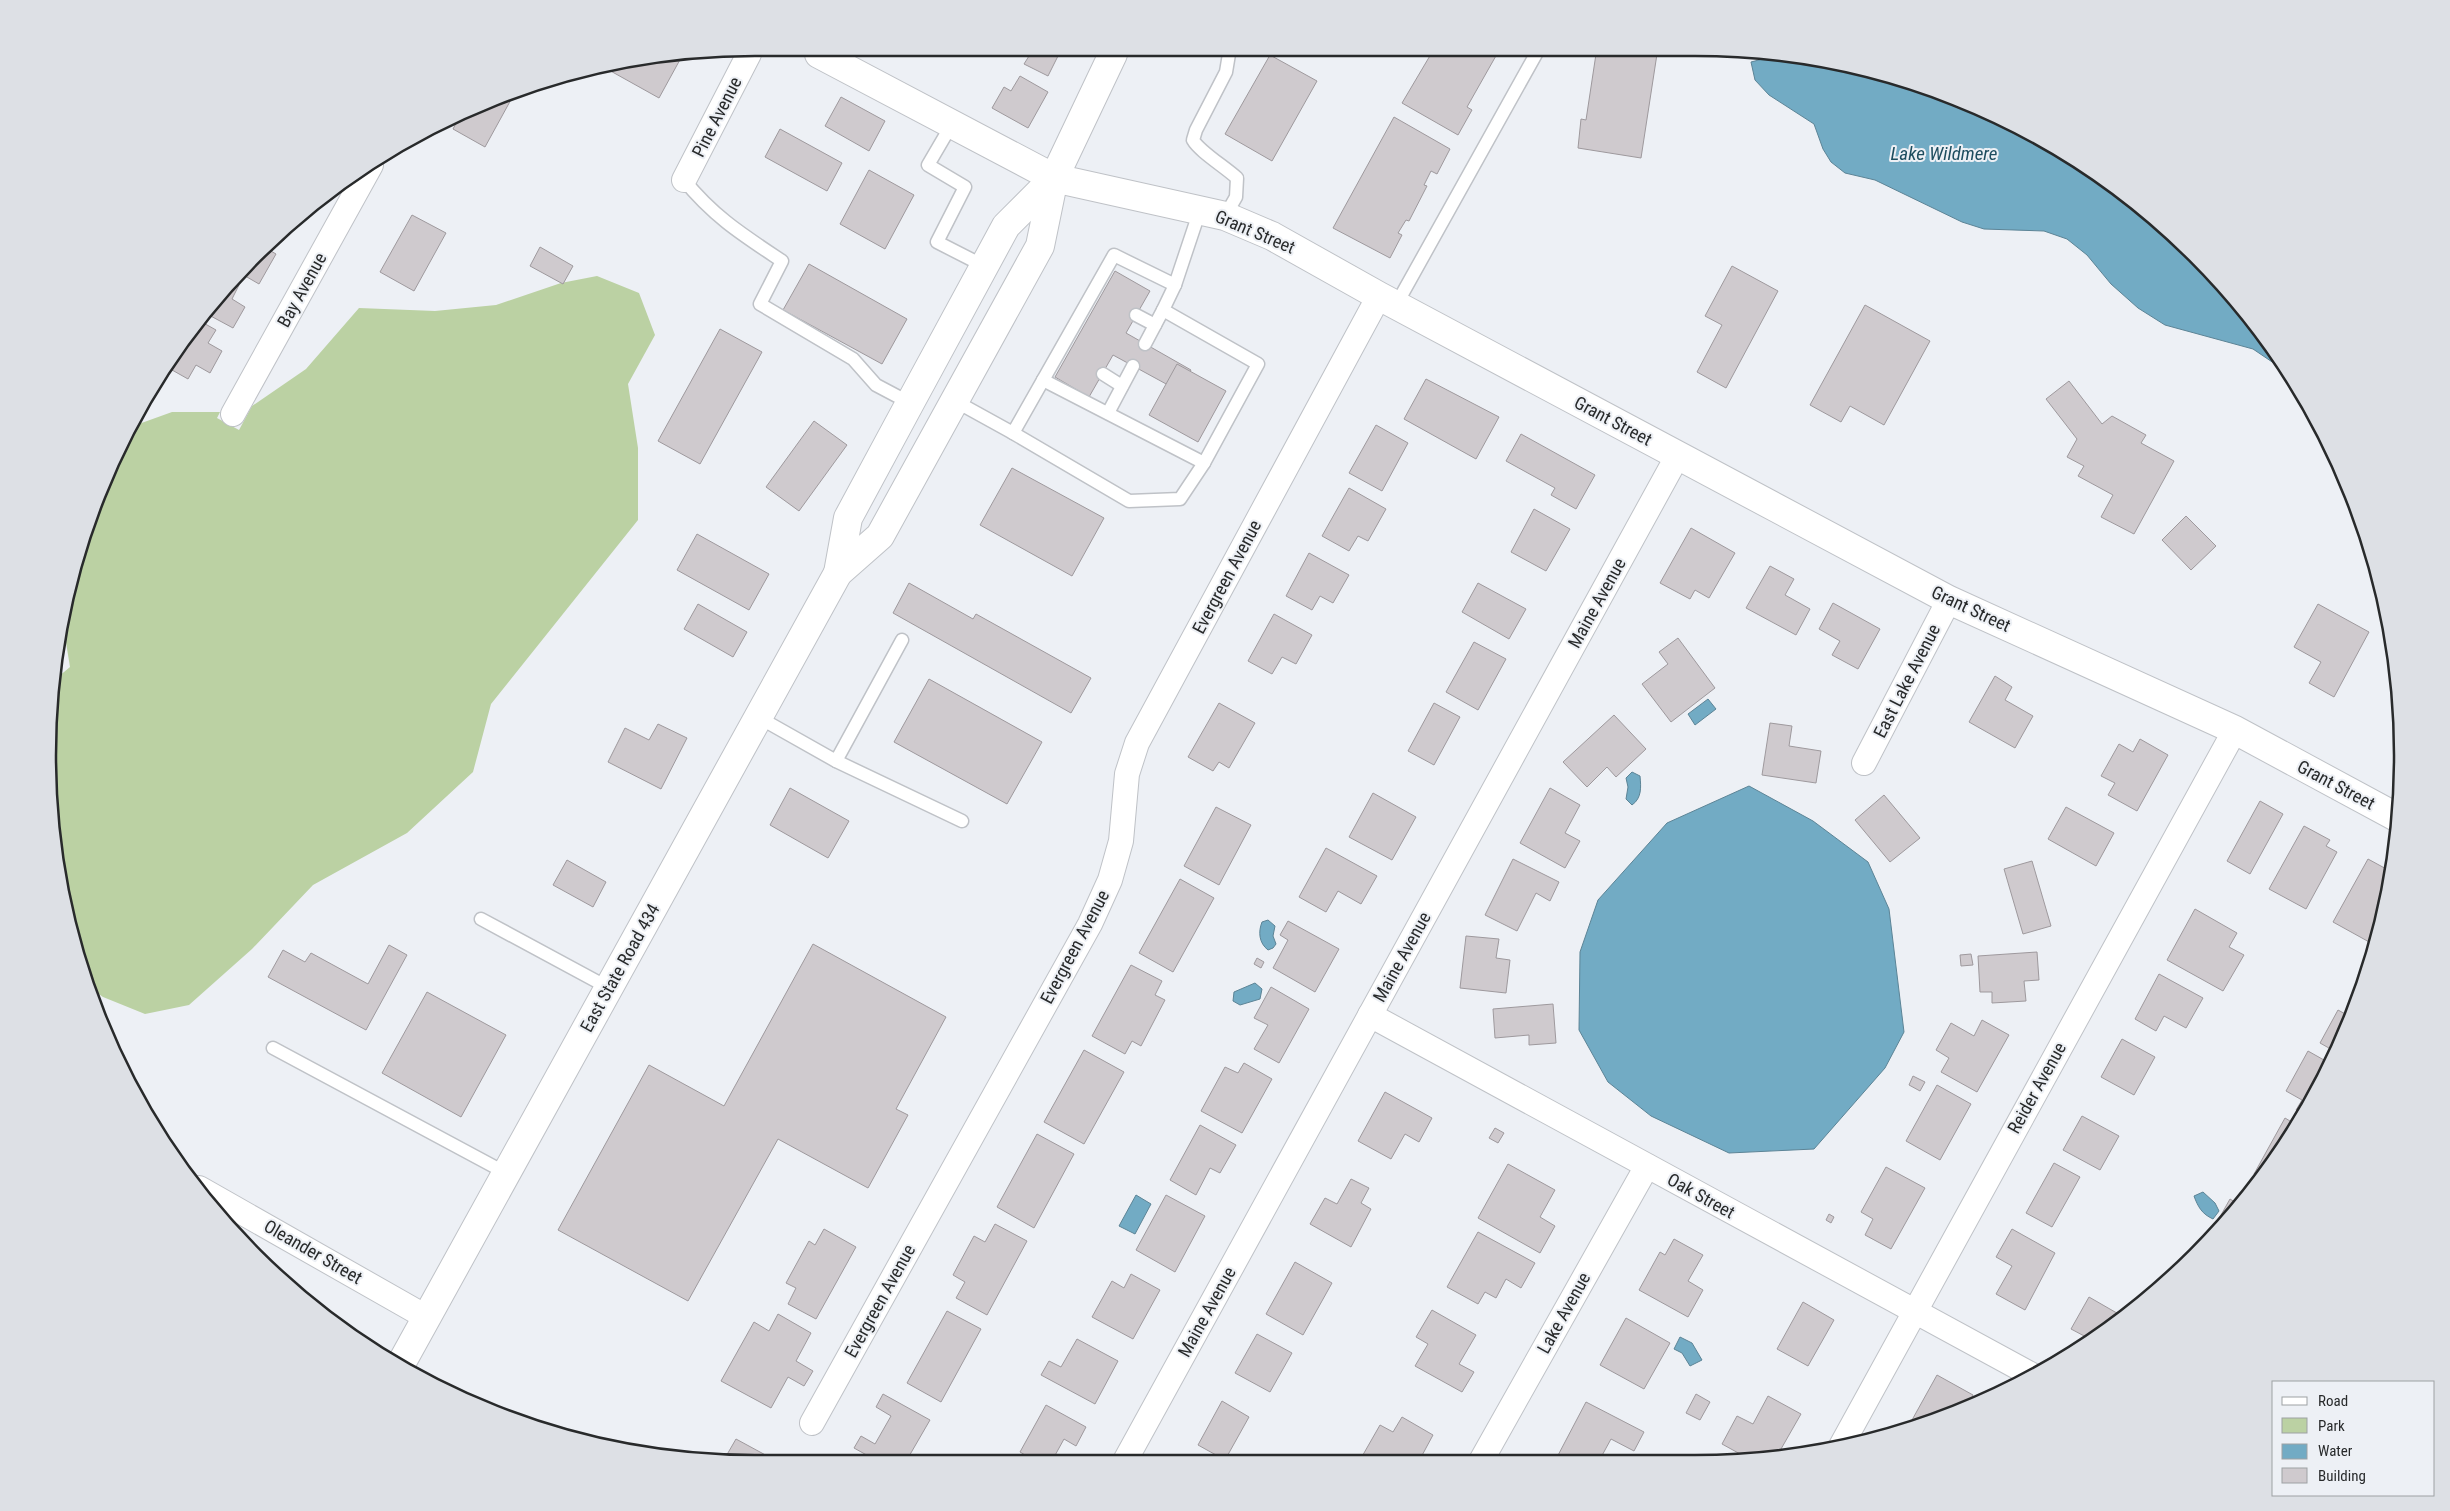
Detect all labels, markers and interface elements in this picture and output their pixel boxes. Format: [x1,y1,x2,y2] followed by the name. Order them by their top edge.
[687,73,746,160] street label: Pine Avenue
[1891,142,1997,165] water label: Lake Wildmere
[1212,205,1298,258] street label: Grant Street
[273,249,331,331] street label: Bay Avenue
[1571,391,1656,450] street label: Grant Street
[1188,516,1265,637] street label: Evergreen Avenue
[1563,554,1630,651] street label: Maine Avenue
[1928,581,2014,636] street label: Grant Street
[1869,620,1944,741] street label: East Lake Avenue
[2294,755,2379,814] street label: Grant Street
[1036,886,1113,1007] street label: Evergreen Avenue
[576,900,664,1036] street label: East State Road 434
[1368,908,1435,1005] street label: Maine Avenue
[2003,1039,2070,1137] street label: Reider Avenue
[1664,1168,1739,1223] street label: Oak Street
[260,1215,366,1288] street label: Oleander Street
[840,1241,919,1361] street label: Evergreen Avenue
[1173,1263,1240,1360] street label: Maine Avenue
[1533,1269,1594,1357] street label: Lake Avenue
[2272,1381,2435,1496] legend
[2318,1392,2348,1410] text: Road
[2318,1417,2345,1435] text: Park
[2318,1442,2353,1460] text: Water
[2318,1467,2366,1485] text: Building

